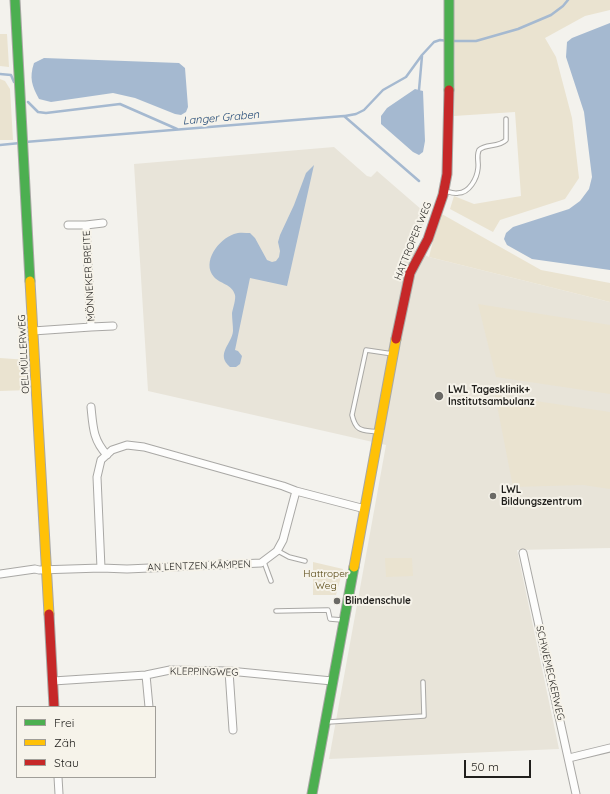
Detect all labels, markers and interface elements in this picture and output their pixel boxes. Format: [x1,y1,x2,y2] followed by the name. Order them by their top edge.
[182,108,260,128] water label: Langer Graben
[392,200,434,282] street label: HATTROPER WEG
[81,230,97,322] street label: MÖNNEKER BREITE
[16,314,32,394] street label: OELMÜLLERWEG
[448,384,535,408] place label: LWL Tagesklinik+ Institutsambulanz
[433,390,445,402] marker: LWL Tagesklinik+ Institutsambulanz
[501,484,582,508] place label: LWL Bildungszentrum
[488,491,498,501] marker: LWL Bildungszentrum
[147,558,251,574] street label: AN LENTZEN KÄMPEN
[303,568,349,592] park label: Hattroper Weg
[345,595,411,607] place label: Blindenschule
[332,596,342,606] marker: Blindenschule
[533,625,567,721] street label: SCHWEMECKERWEG
[170,665,238,679] street label: KLEPPINGWEG
[16,706,156,778] legend
[54,715,74,730] text: Frei
[54,735,76,750] text: Zäh
[466,752,533,778] scale bar
[54,755,79,770] text: Stau
[471,759,499,774] text: 50 m

